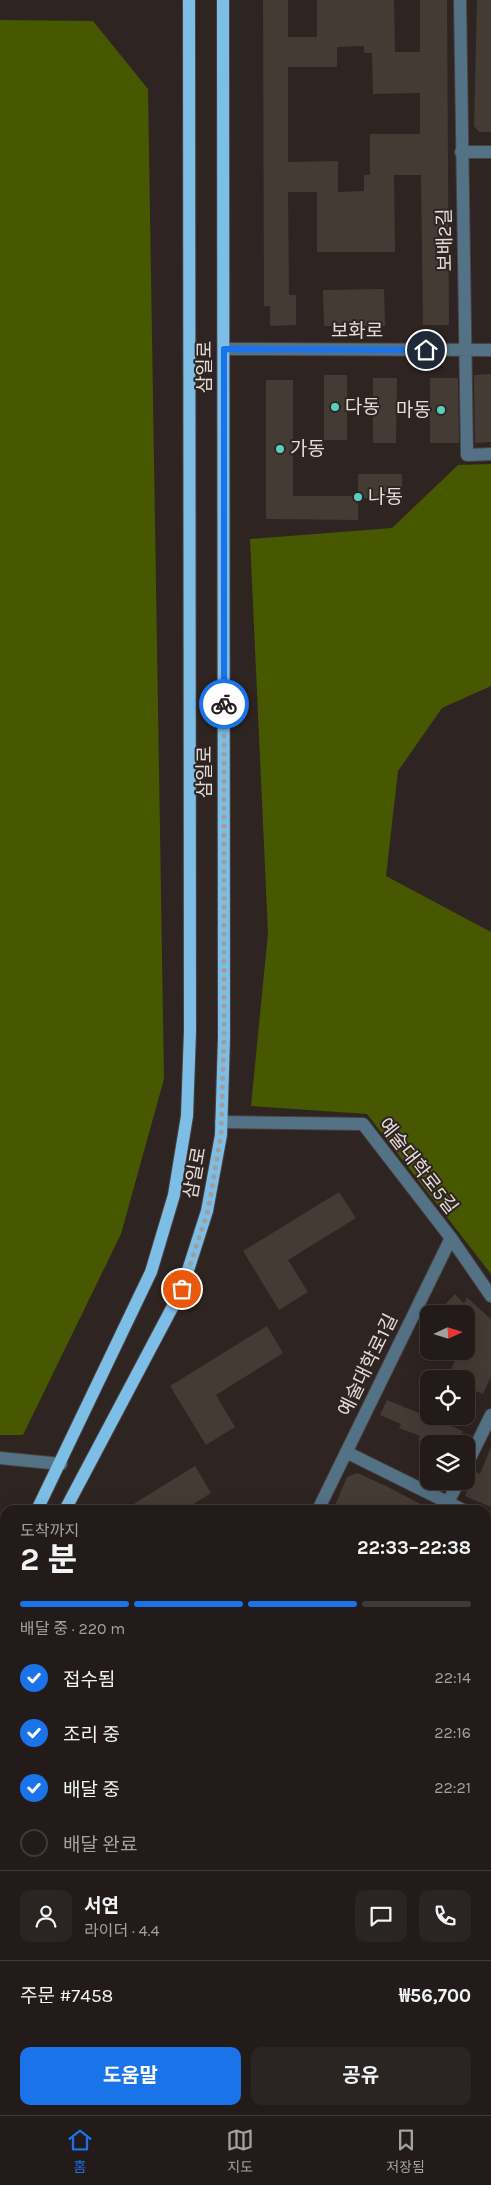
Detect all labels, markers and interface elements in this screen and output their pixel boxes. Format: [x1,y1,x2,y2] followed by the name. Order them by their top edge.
[433,208,457,272] street label: 보배2길
[331,320,383,342] street label: 보화로
[405,329,447,371] pin
[412,336,440,364] icon: home
[194,341,216,393] street label: 삼일로
[345,396,380,418] place label: 다동
[396,399,431,421] place label: 마동
[329,401,341,413] marker: 다동
[435,404,447,416] marker: 마동
[290,438,325,460] place label: 가동
[274,443,286,455] marker: 가동
[368,486,403,508] place label: 나동
[352,491,364,503] marker: 나동
[199,679,249,729] courier
[210,690,238,718] icon: bike
[194,746,216,798] street label: 삼일로
[374,1114,462,1218] street label: 예술대학로5길
[180,1145,210,1201] street label: 삼일로
[161,1268,203,1310] pin
[168,1275,196,1303] icon: bag
[420,1305,475,1360] north arrow
[420,1305,475,1490] map controls
[334,1310,402,1420] street label: 예술대학로1길
[420,1370,475,1425] button: locate
[420,1435,475,1490] button: layers
[20,1521,79,1540] text: 도착까지
[357,1537,471,1559] text: 22:33–22:38
[20,1541,77,1578] text: 2 분
[20,1619,125,1638] text: 배달 중 · 220 m
[20,1664,48,1692] icon: check
[435,1668,471,1687] text: 22:14
[63,1669,115,1691] text: 접수됨
[20,1719,48,1747] icon: check
[434,1723,471,1742] text: 22:16
[63,1724,120,1746] text: 조리 중
[20,1774,48,1802] icon: check
[434,1778,471,1797] text: 22:21
[63,1779,120,1801] text: 배달 중
[63,1834,137,1856] text: 배달 완료
[20,1890,72,1942] button: person
[355,1890,407,1942] button: chat
[419,1890,471,1942] button: phone
[84,1895,119,1917] text: 서연
[84,1921,159,1940] text: 라이더 · 4.4
[20,1985,113,2007] text: 주문 #7458
[399,1985,471,2007] text: ₩56,700
[20,2047,241,2105] button: 도움말
[251,2047,471,2105] button: 공유
[66,2126,94,2176] tab: 홈
[226,2126,254,2176] tab: 지도
[386,2126,425,2176] tab: 저장됨

